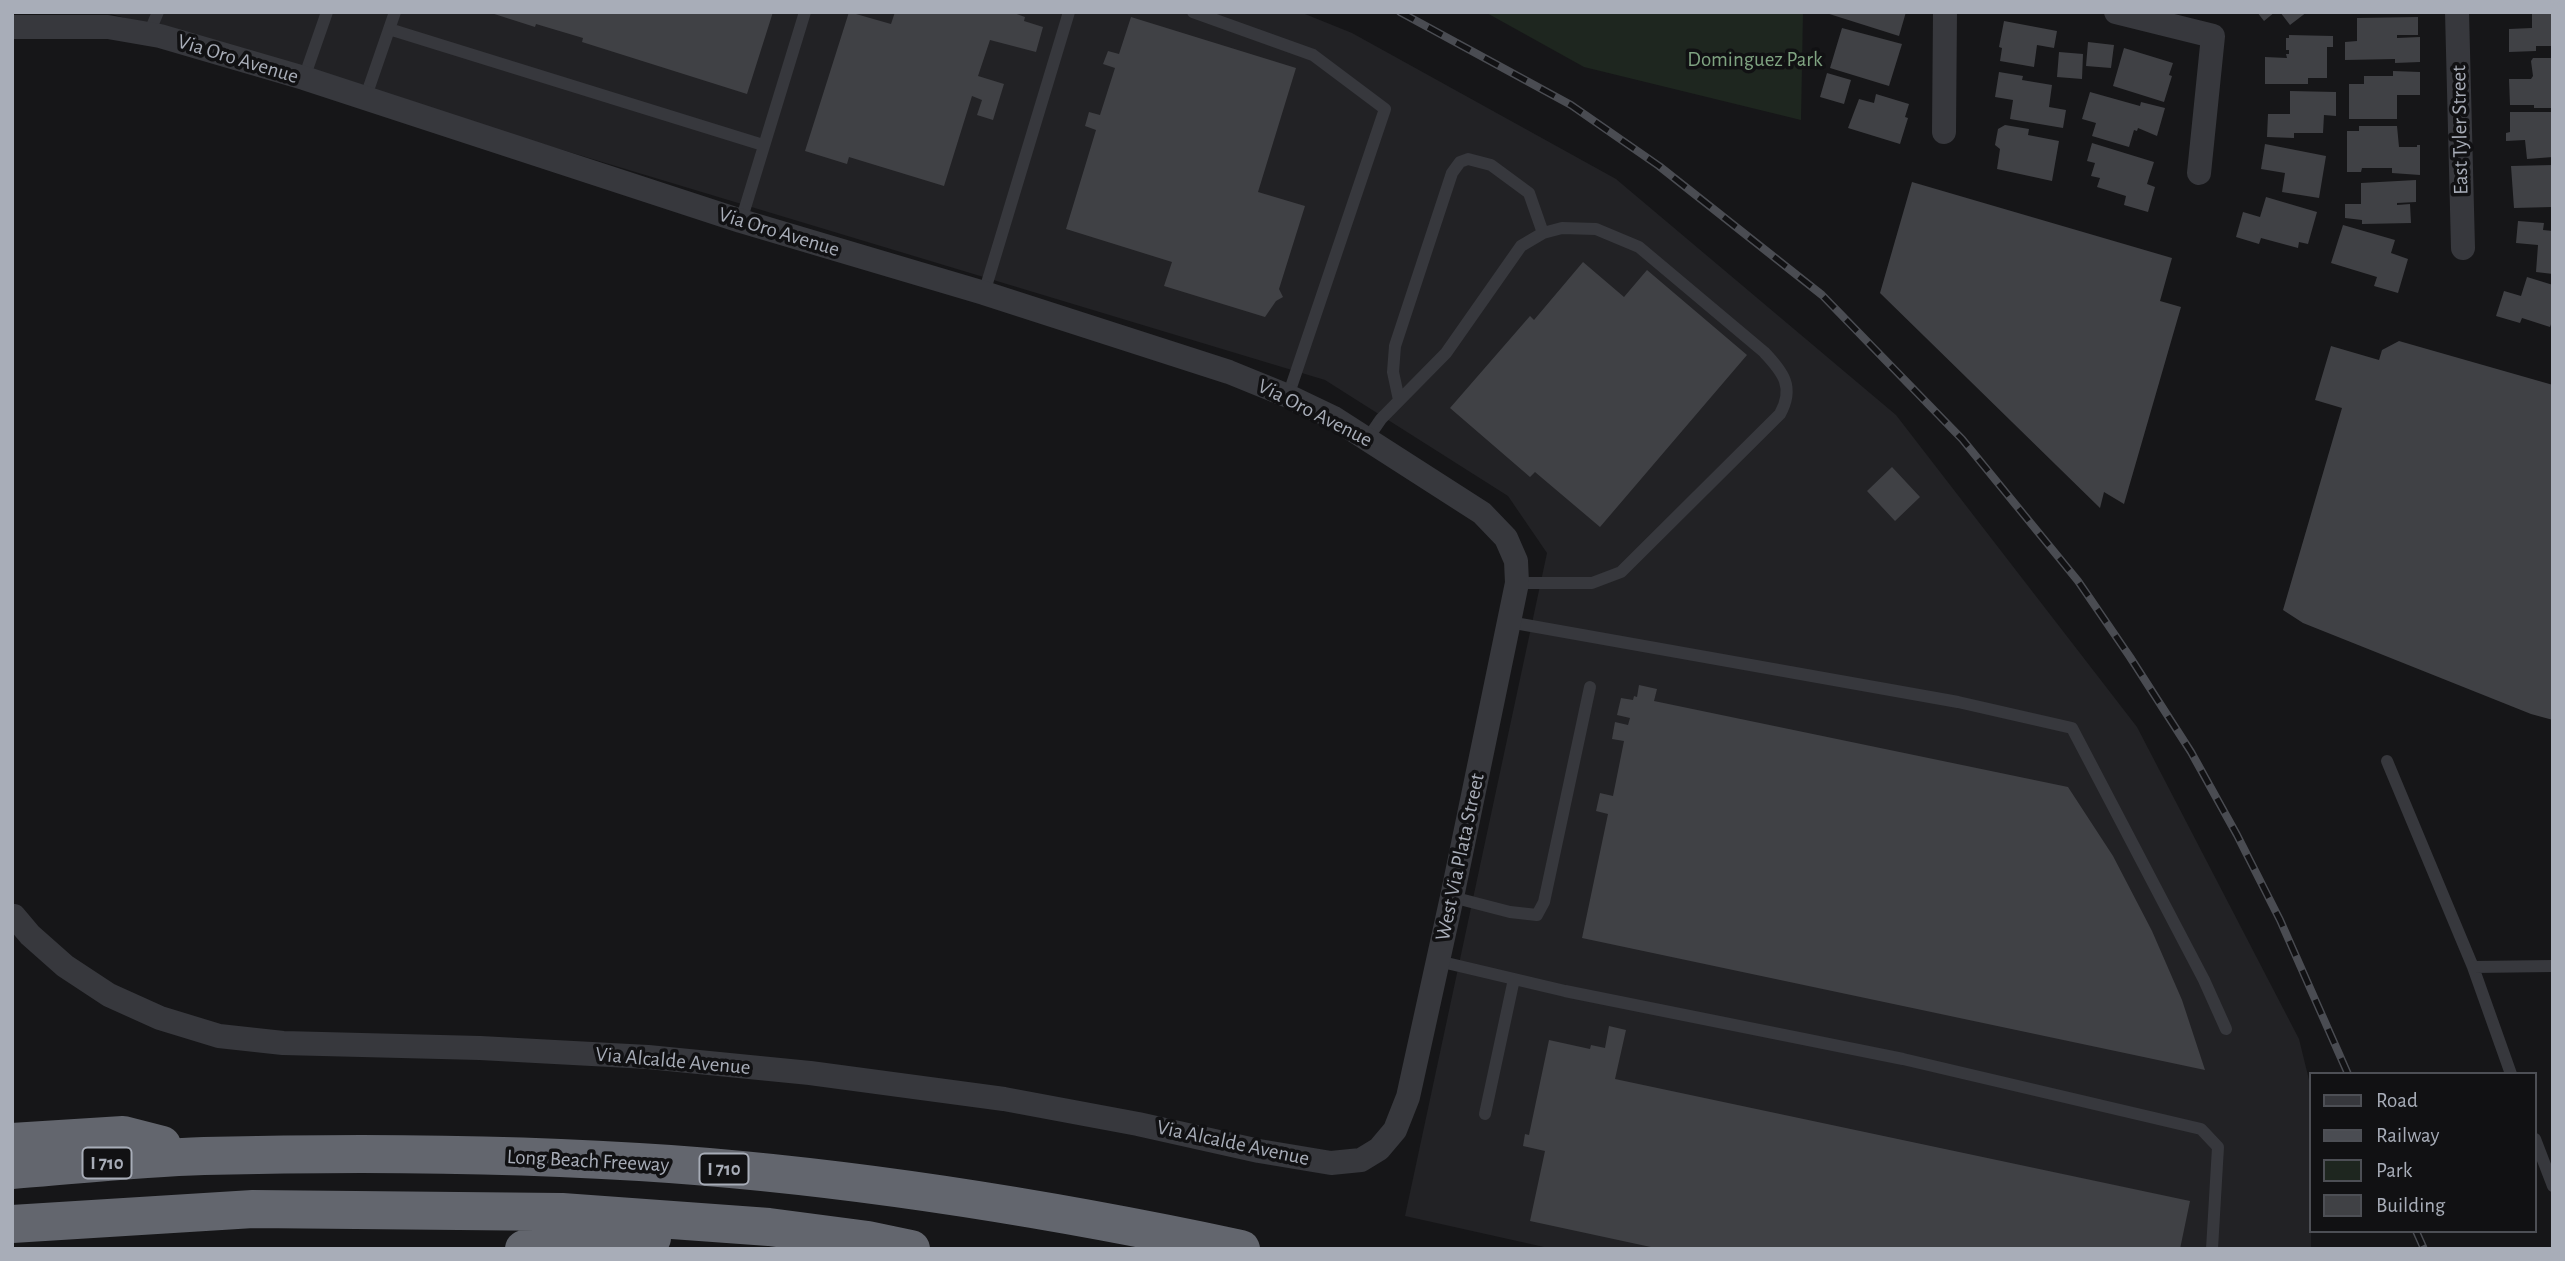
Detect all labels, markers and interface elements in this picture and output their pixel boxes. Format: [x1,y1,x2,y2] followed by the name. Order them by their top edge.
[174,29,302,89] street label: Via Oro Avenue
[1687,47,1823,73] park label: Dominguez Park
[2446,65,2474,195] street label: East Tyler Street
[715,202,843,262] street label: Via Oro Avenue
[1254,373,1376,453] street label: Via Oro Avenue
[1430,771,1490,943] street label: West Via Plata Street
[594,1042,752,1080] street label: Via Alcalde Avenue
[2310,1072,2537,1233] legend
[2376,1090,2418,1111] text: Road
[1154,1115,1312,1171] street label: Via Alcalde Avenue
[2376,1125,2439,1146] text: Railway
[506,1144,670,1178] street label: Long Beach Freeway
[82,1148,132,1178] road number: I 710
[700,1154,748,1184] road number: I 710
[2376,1160,2412,1181] text: Park
[2376,1195,2445,1216] text: Building

